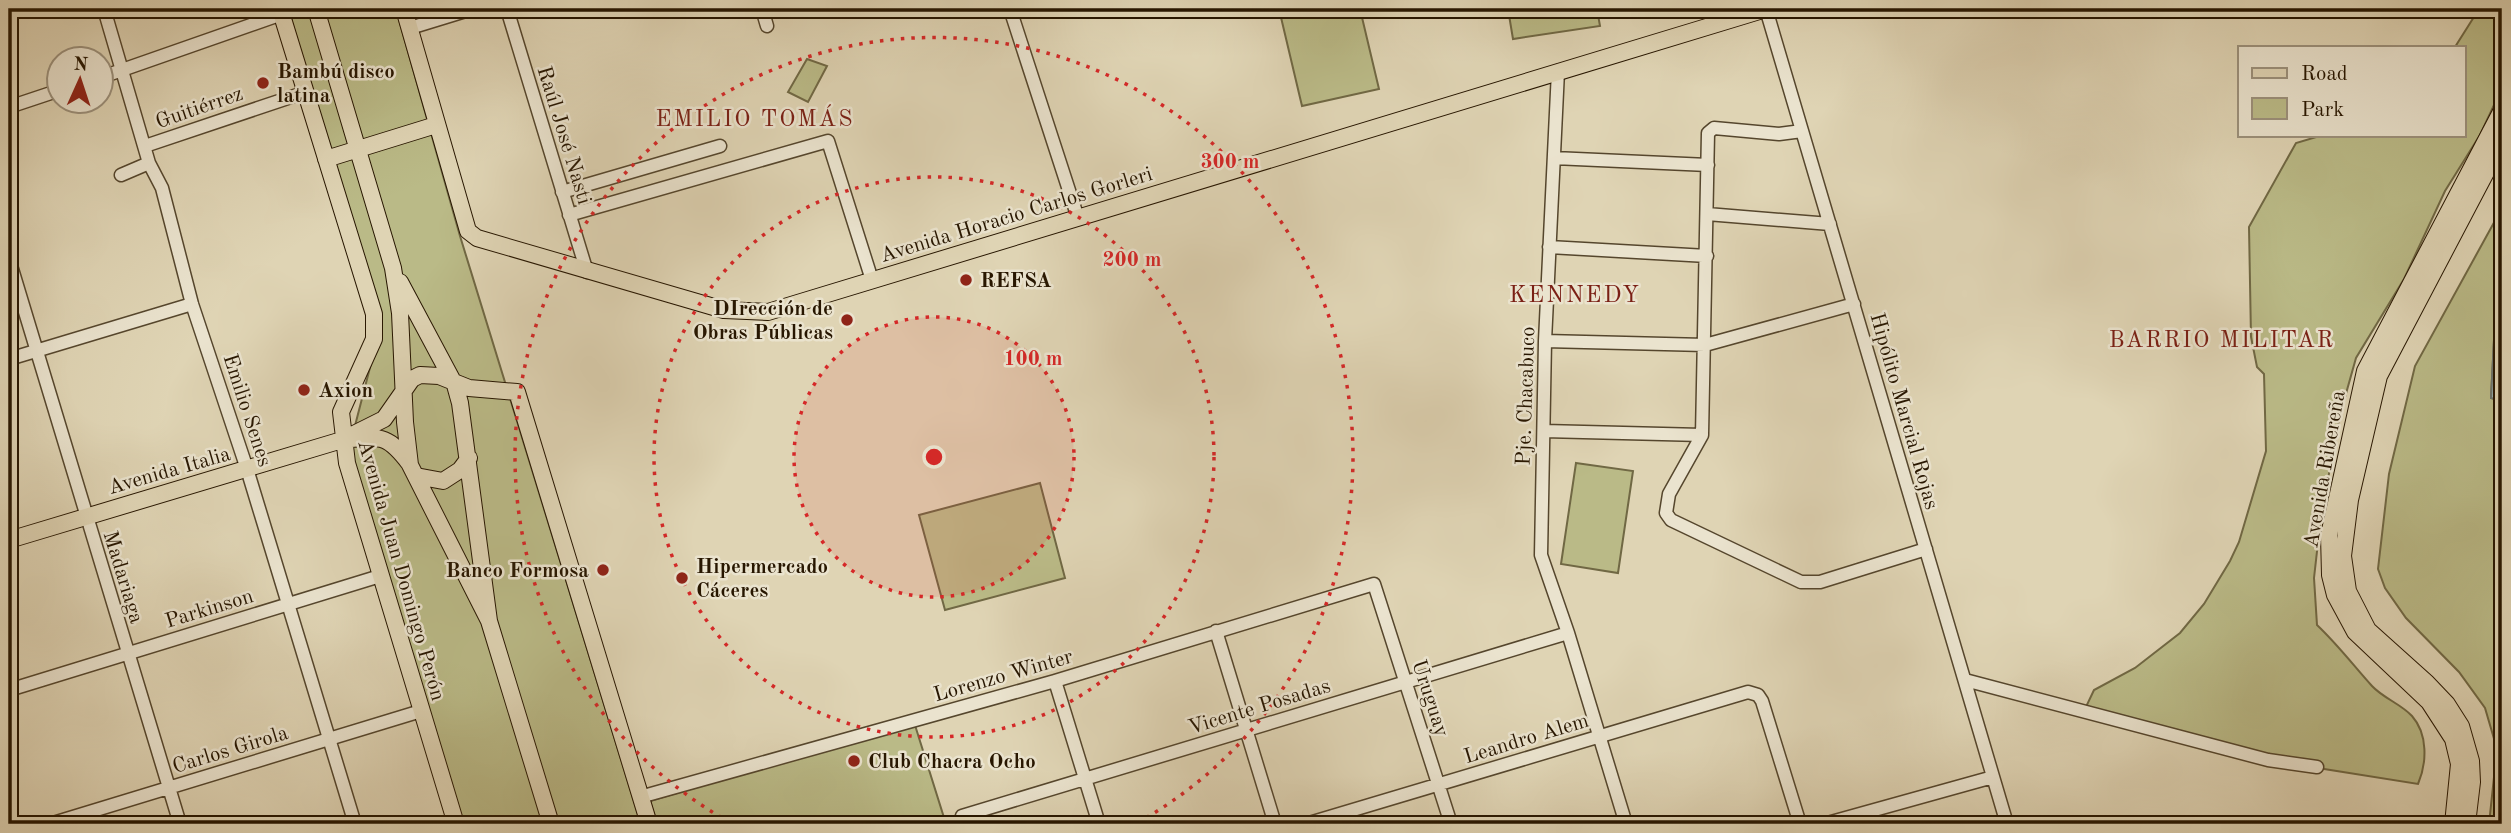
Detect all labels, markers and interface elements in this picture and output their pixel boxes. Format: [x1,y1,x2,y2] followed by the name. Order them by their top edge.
[46,46,116,116] north arrow
[2238,46,2466,136] legend
[73,56,89,75] text: N
[277,62,395,107] place label: Bambú disco latina
[533,64,595,207] street label: Raúl José Nasti
[2301,64,2348,85] text: Road
[255,75,271,91] marker: Bambú disco latina
[153,84,246,133] street label: Guitiérrez
[2301,100,2344,121] text: Park
[656,104,854,131] district label: EMILIO TOMÁS
[1200,152,1260,173] text: 300 m
[878,164,1155,267] street label: Avenida Horacio Carlos Gorleri
[1102,250,1162,271] text: 200 m
[980,271,1052,292] place label: REFSA
[958,272,974,288] marker: REFSA
[1509,284,1641,307] district label: KENNEDY
[693,299,833,344] place label: DIrección de Obras Públicas
[1865,311,1942,512] street label: Hipólito Marcial Rojas
[839,312,855,328] marker: DIrección de Obras Públicas
[1514,326,1539,466] street label: Pje. Chacabuco
[2109,329,2335,352] district label: BARRIO MILITAR
[1003,349,1063,370] text: 100 m
[218,351,275,469] street label: Emilio Senes
[318,381,373,402] place label: Axion
[296,382,312,398] marker: Axion
[2301,389,2350,550] street label: Avenida Ribereña
[353,438,448,703] street label: Avenida Juan Domingo Perón
[106,444,233,499] street label: Avenida Italia
[922,445,946,469] centre of rings
[99,529,147,626] street label: Madariaga
[696,557,828,602] place label: Hipermercado Cáceres
[446,561,589,582] place label: Banco Formosa
[595,562,611,578] marker: Banco Formosa
[674,570,690,586] marker: Hipermercado Cáceres
[163,586,256,633] street label: Parkinson
[931,646,1076,706] street label: Lorenzo Winter
[1407,657,1452,740] street label: Uruguay
[1186,676,1333,739] street label: Vicente Posadas
[1462,710,1591,768] street label: Leandro Alem
[170,723,291,778] street label: Carlos Girola
[868,752,1036,773] place label: Club Chacra Ocho
[846,753,862,769] marker: Club Chacra Ocho

